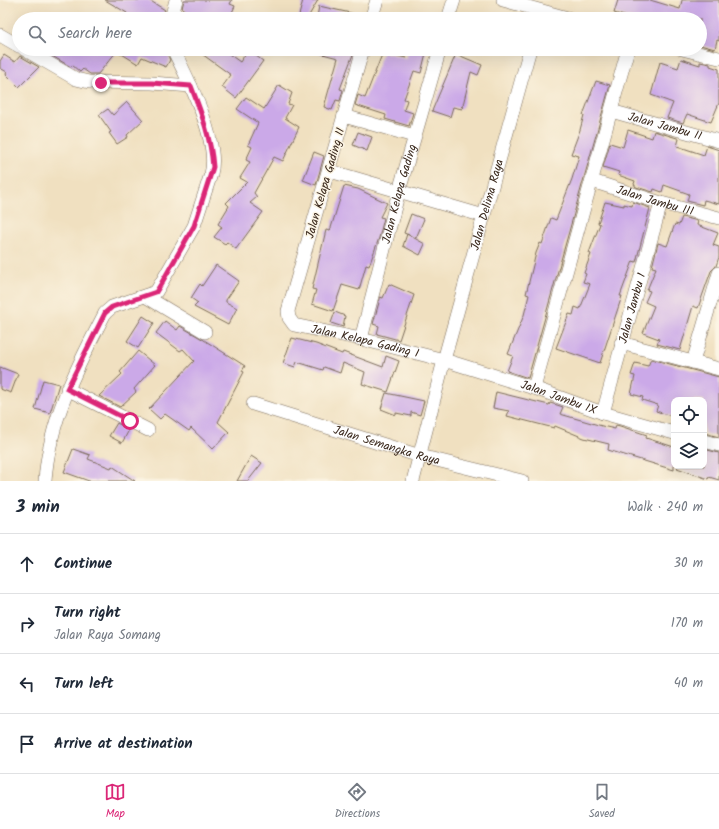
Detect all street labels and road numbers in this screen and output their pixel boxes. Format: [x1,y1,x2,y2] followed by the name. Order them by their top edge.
[626,107,704,146] street label: Jalan Jambu II
[301,125,350,241] street label: Jalan Kelapa Gading II
[377,142,422,246] street label: Jalan Kelapa Gading
[466,157,509,253] street label: Jalan Delima Raya
[614,180,696,221] street label: Jalan Jambu III
[614,270,651,346] street label: Jalan Jambu I
[309,320,421,363] street label: Jalan Kelapa Gading I
[518,375,600,420] street label: Jalan Jambu IX
[331,421,442,471] street label: Jalan Semangka Raya

